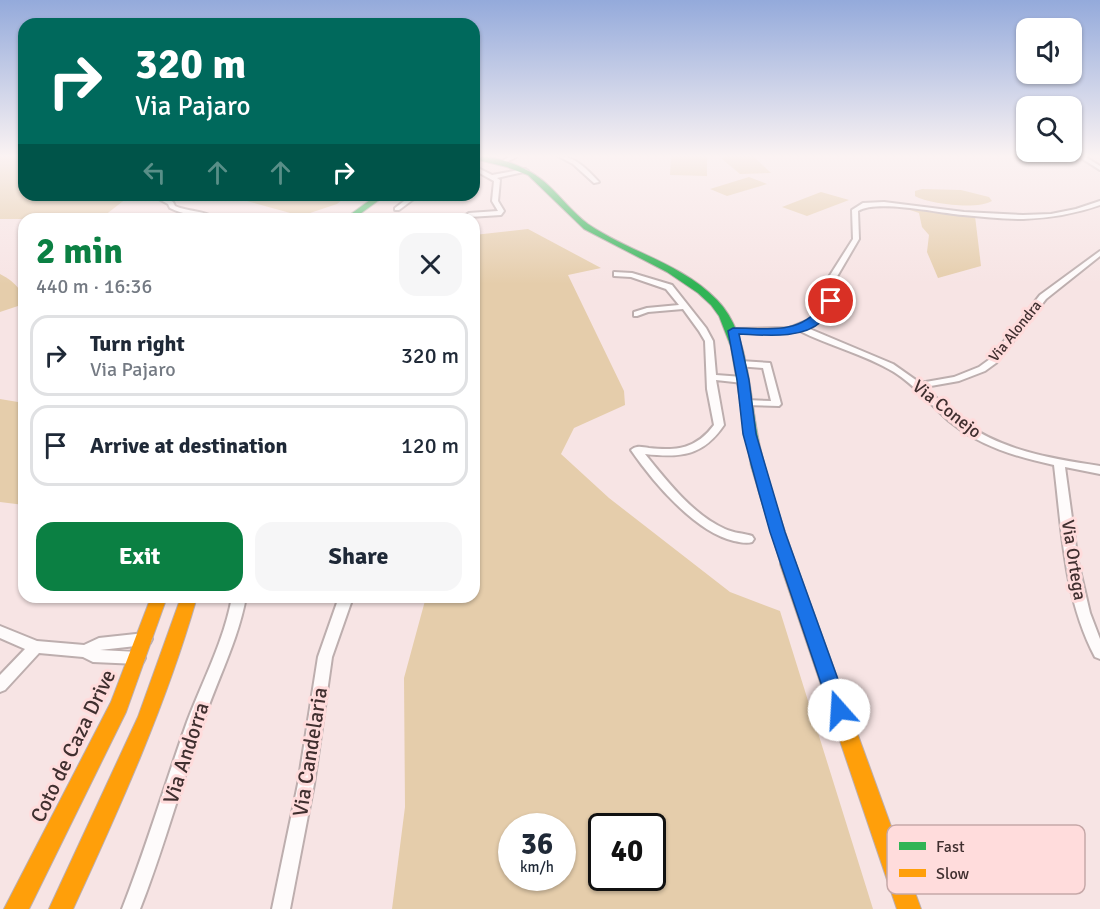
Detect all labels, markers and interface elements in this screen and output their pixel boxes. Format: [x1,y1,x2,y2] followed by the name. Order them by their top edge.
[1016,18,1082,162] map controls
[1016,18,1082,84] button: sound
[135,39,246,90] text: 320 m
[36,42,114,120] icon: right
[135,90,251,123] text: Via Pajaro
[1016,96,1082,162] button: search
[138,156,171,189] icon: left
[201,156,234,189] icon: ahead
[264,156,297,189] icon: ahead
[327,156,360,189] icon: right
[36,229,123,274] text: 2 min
[399,233,462,296] button: close
[36,274,152,299] text: 440 m · 16:36
[805,275,856,326] pin
[814,284,847,317] icon: arrive
[985,297,1045,365] street label: Via Alondra
[90,330,185,357] text: Turn right
[39,339,72,372] icon: right
[401,342,459,369] text: 320 m
[90,357,176,382] text: Via Pajaro
[908,375,986,443] street label: Via Conejo
[39,429,72,462] icon: arrive
[90,432,287,459] text: Arrive at destination
[401,432,459,459] text: 120 m
[1057,518,1091,602] street label: Via Ortega
[36,522,243,591] button: Exit
[255,522,462,591] button: Share
[25,665,121,827] street label: Coto de Caza Drive
[807,678,871,742] position arrow
[287,685,333,819] street label: Via Candelaria
[157,699,215,807] street label: Via Andorra
[588,813,666,891] speed limit sign: 40
[887,825,1085,894] legend
[521,826,553,863] text: 36
[936,837,965,857] text: Fast
[520,858,554,876] text: km/h
[936,864,970,884] text: Slow

